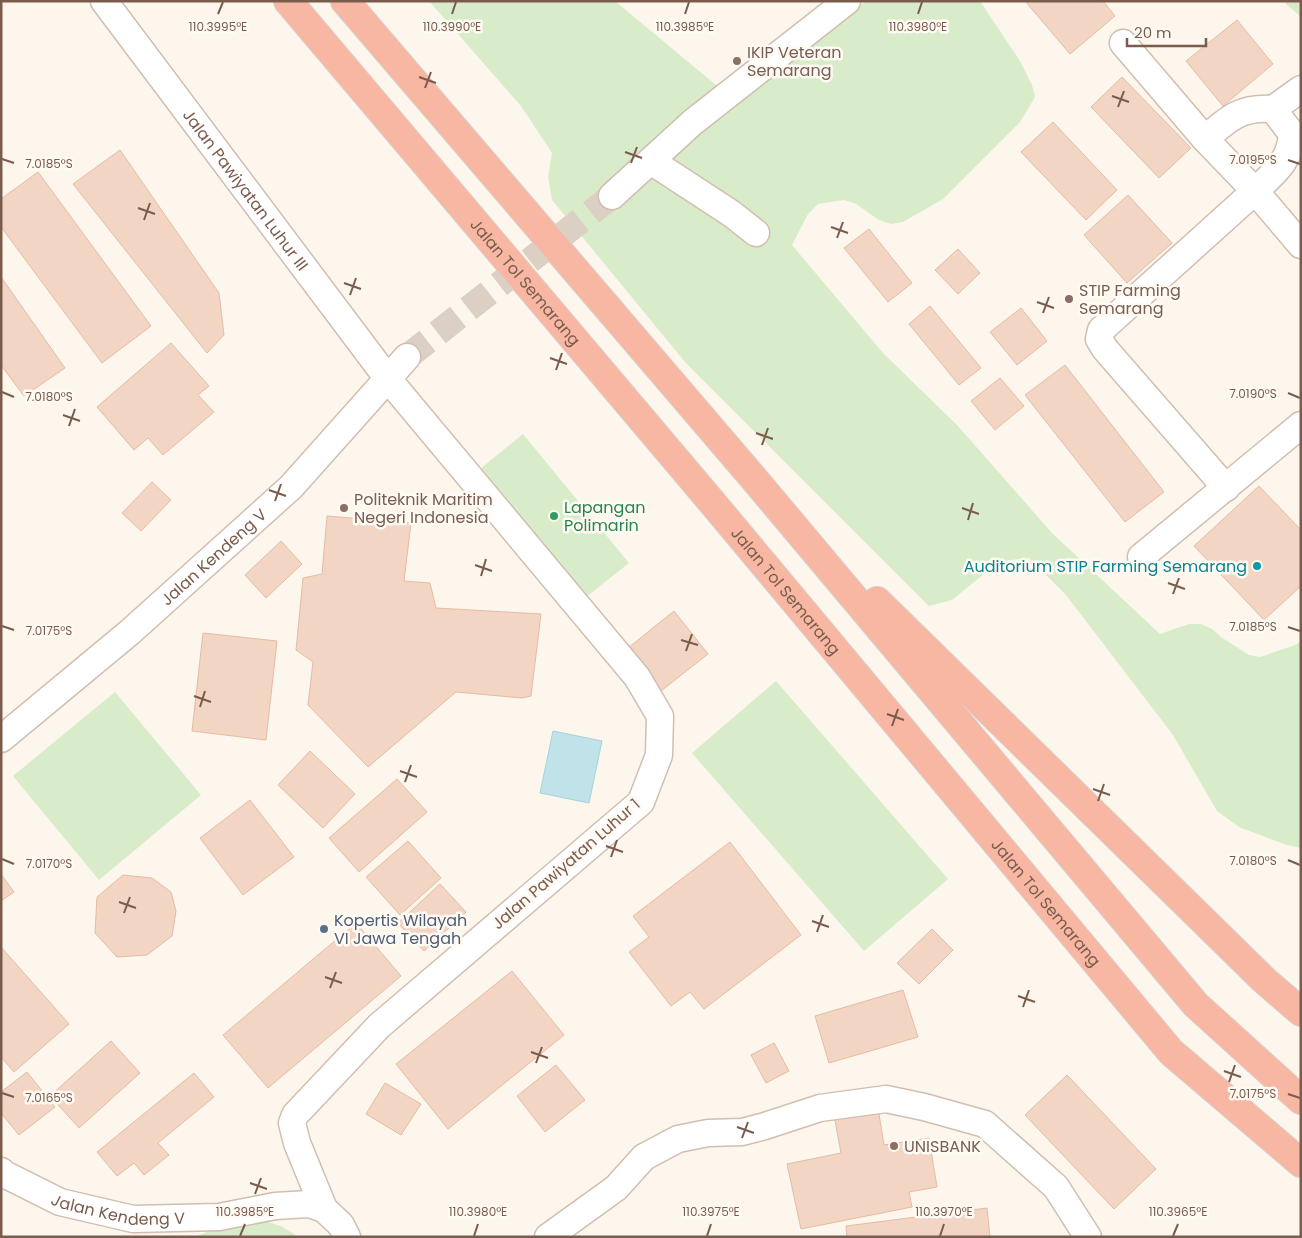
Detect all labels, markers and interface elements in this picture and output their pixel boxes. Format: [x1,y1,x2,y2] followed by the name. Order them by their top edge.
[1127,15,1206,47] scale bar
[189,18,247,35] text: 110.3995°E
[423,18,481,35] text: 110.3990°E
[656,18,714,35] text: 110.3985°E
[889,18,947,35] text: 110.3980°E
[1134,22,1172,43] text: 20 m
[747,41,842,82] place label: IKIP Veteran Semarang
[731,55,743,67] marker: IKIP Veteran Semarang
[178,104,314,275] street label: Jalan Pawiyatan Luhur III
[1229,151,1277,168] text: 7.0195°S
[25,155,73,172] text: 7.0185°S
[465,213,586,351] street label: Jalan Tol Semarang
[1079,279,1181,320] place label: STIP Farming Semarang
[1063,293,1075,305] marker: STIP Farming Semarang
[1229,385,1277,402] text: 7.0190°S
[25,388,73,405] text: 7.0180°S
[354,488,493,529] place label: Politeknik Maritim Negeri Indonesia
[564,496,645,537] place label: Lapangan Polimarin
[338,502,350,514] marker: Politeknik Maritim Negeri Indonesia
[156,503,272,611] street label: Jalan Kendeng V
[548,510,560,522] marker: Lapangan Polimarin
[726,522,846,660] street label: Jalan Tol Semarang
[964,555,1247,578] place label: Auditorium STIP Farming Semarang
[1251,560,1263,572] marker: Auditorium STIP Farming Semarang
[1229,618,1277,635] text: 7.0185°S
[26,622,72,639] text: 7.0175°S
[487,793,645,935] street label: Jalan Pawiyatan Luhur 1
[986,834,1106,971] street label: Jalan Tol Semarang
[1229,852,1277,869] text: 7.0180°S
[26,855,72,872] text: 7.0170°S
[334,909,467,950] place label: Kopertis Wilayah VI Jawa Tengah
[318,923,330,935] marker: Kopertis Wilayah VI Jawa Tengah
[1230,1085,1276,1102] text: 7.0175°S
[25,1089,73,1106] text: 7.0165°S
[904,1135,981,1158] place label: UNISBANK
[888,1140,900,1152] marker: UNISBANK
[47,1188,185,1231] street label: Jalan Kendeng V
[216,1203,274,1220] text: 110.3985°E
[449,1203,507,1220] text: 110.3980°E
[682,1203,740,1220] text: 110.3975°E
[915,1203,973,1220] text: 110.3970°E
[1149,1203,1207,1220] text: 110.3965°E

